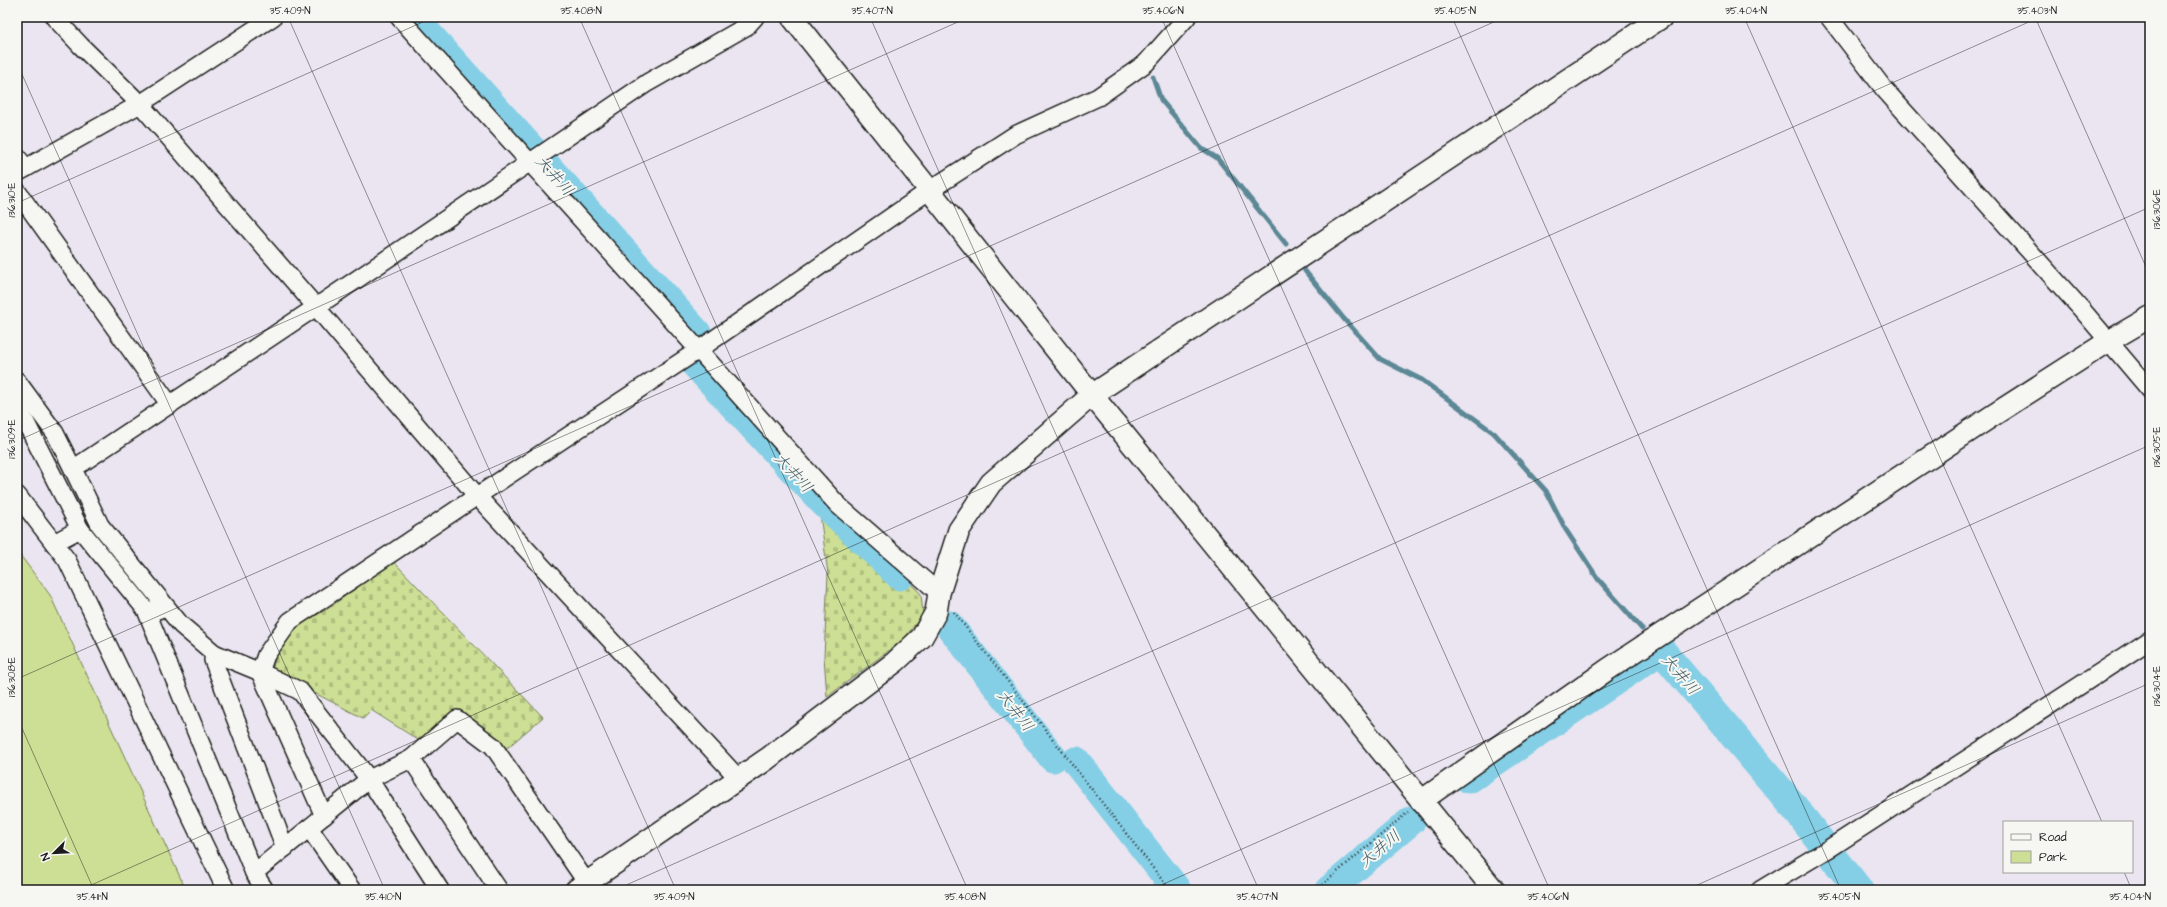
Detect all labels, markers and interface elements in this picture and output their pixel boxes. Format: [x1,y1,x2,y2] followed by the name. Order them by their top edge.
[270,4,310,18] text: 35.409°N
[560,4,602,18] text: 35.408°N
[851,4,893,18] text: 35.407°N
[1142,4,1184,18] text: 35.406°N
[1434,4,1476,18] text: 35.405°N
[1725,4,1767,18] text: 35.404°N
[2017,4,2057,18] text: 35.403°N
[530,150,578,201] water label: 大井川
[5,183,19,217] text: 136.310°E
[2150,189,2164,229] text: 136.306°E
[5,419,19,459] text: 136.309°E
[2150,427,2164,467] text: 136.305°E
[769,448,818,498] water label: 大井川
[1656,649,1704,700] water label: 大井川
[5,657,19,697] text: 136.308°E
[2150,666,2164,706] text: 136.304°E
[992,685,1039,736] water label: 大井川
[2003,821,2133,873] legend
[1354,825,1405,873] water label: 大井川
[2039,829,2067,846] text: Road
[34,833,74,873] north arrow
[2039,849,2067,866] text: Park
[37,851,54,863] text: N
[76,890,108,904] text: 35.411°N
[365,890,401,904] text: 35.410°N
[654,890,694,904] text: 35.409°N
[944,890,986,904] text: 35.408°N
[1236,890,1278,904] text: 35.407°N
[1527,890,1569,904] text: 35.406°N
[1818,890,1860,904] text: 35.405°N
[2109,890,2151,904] text: 35.404°N

